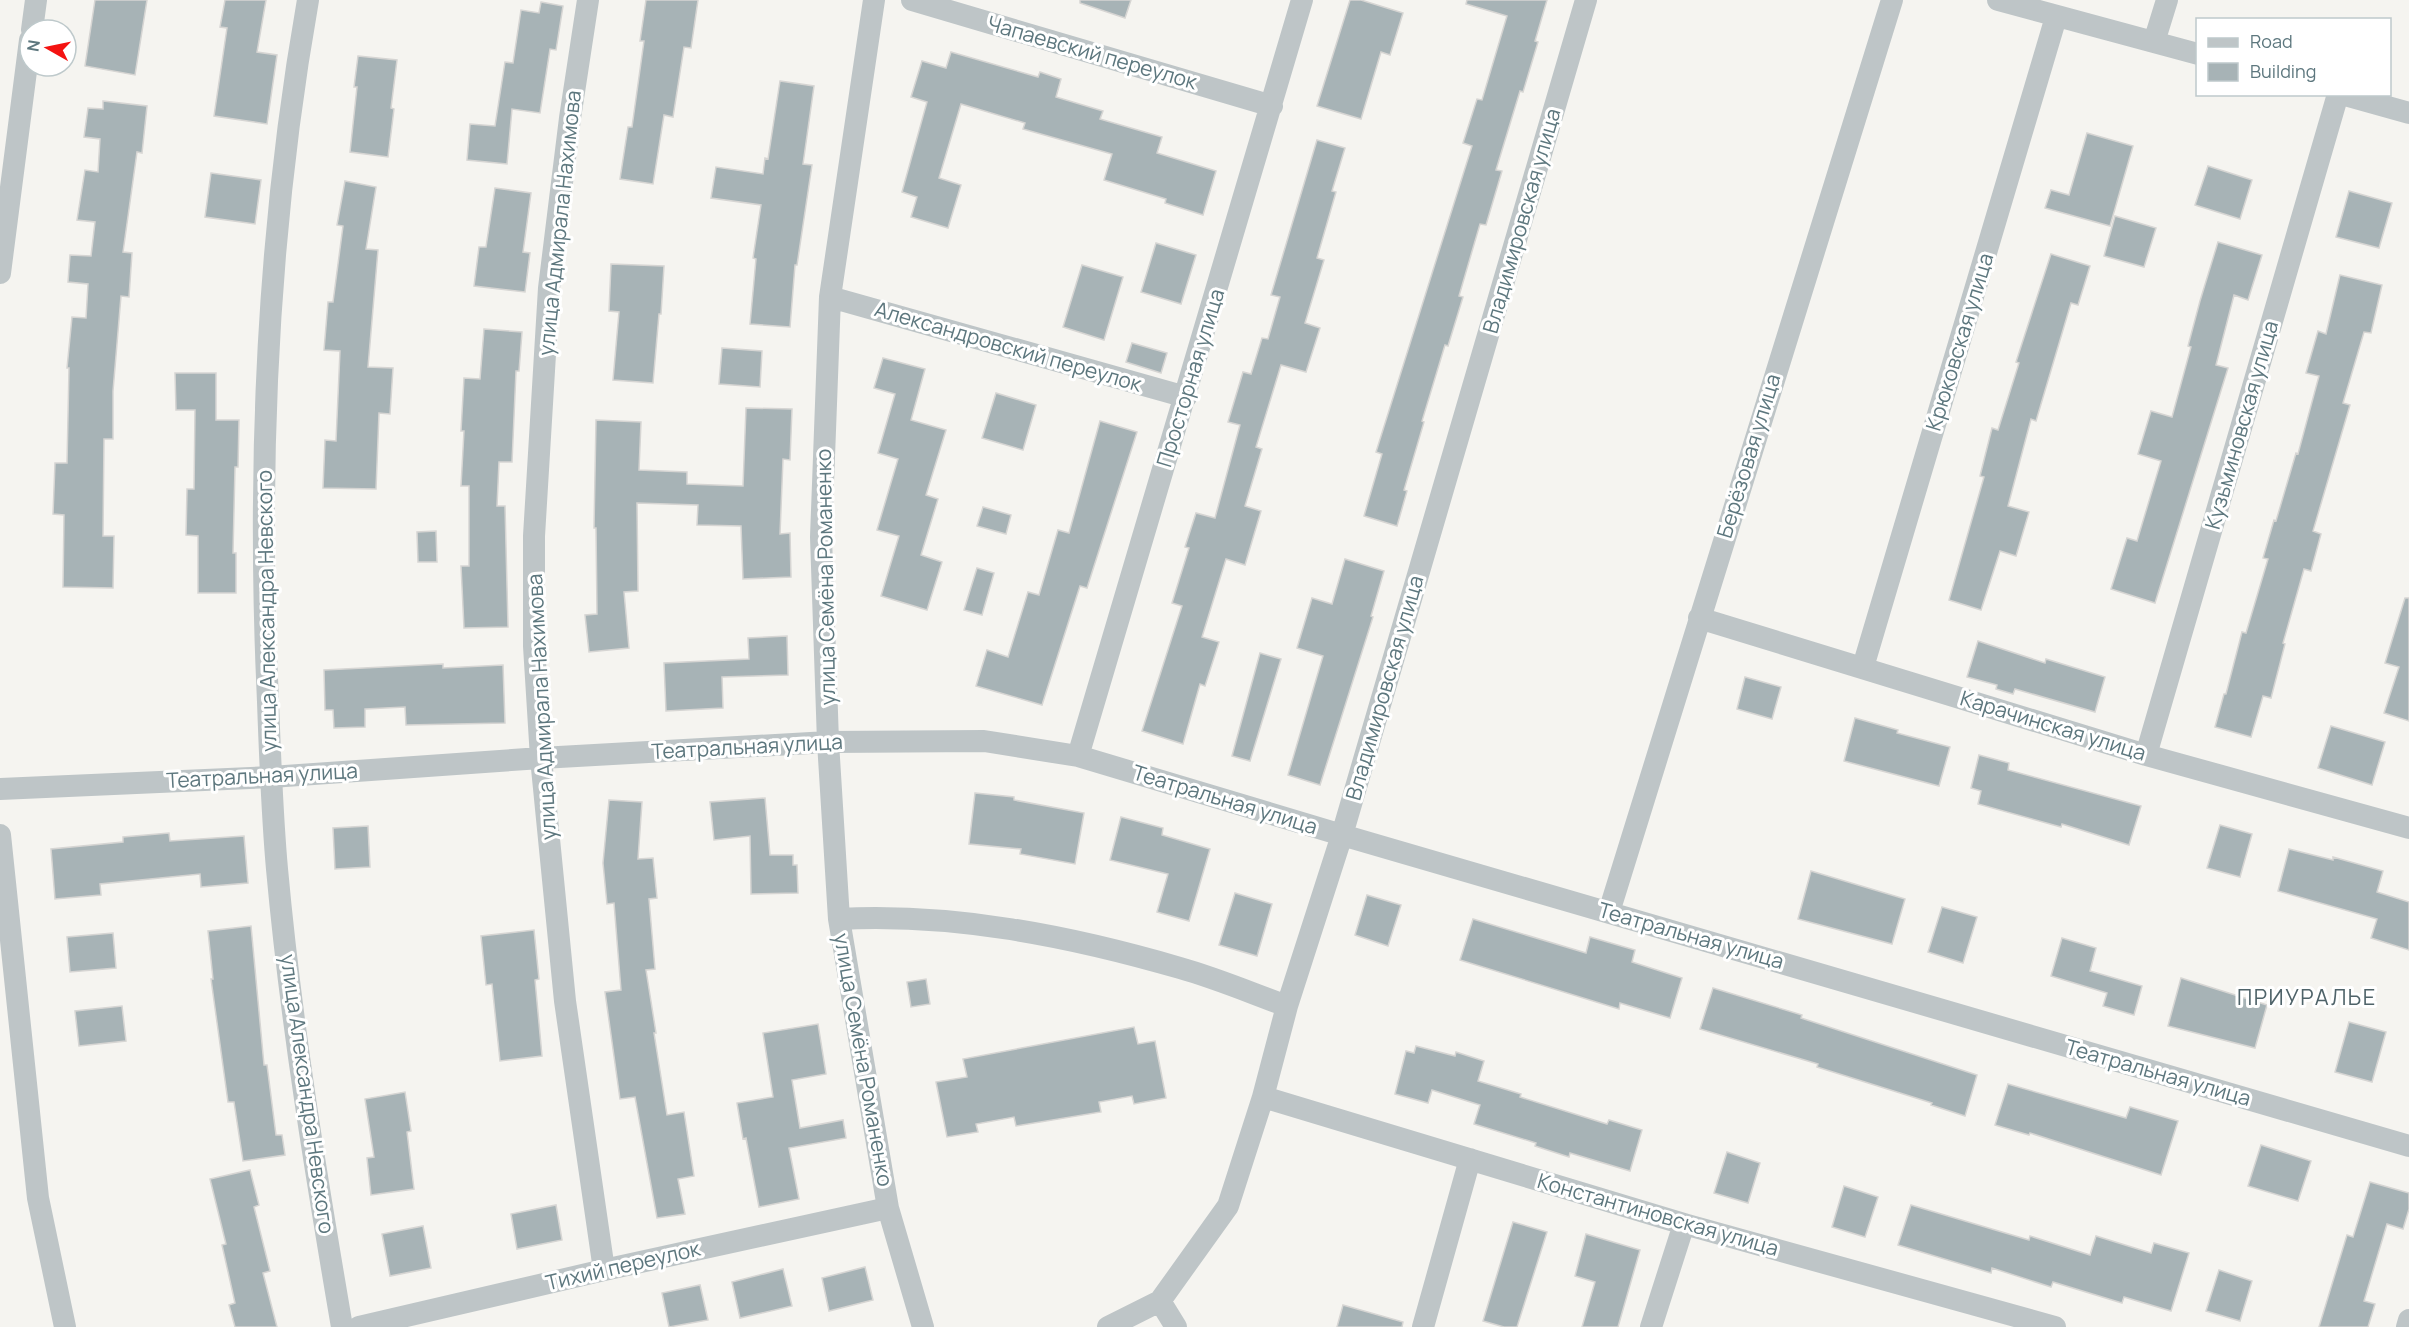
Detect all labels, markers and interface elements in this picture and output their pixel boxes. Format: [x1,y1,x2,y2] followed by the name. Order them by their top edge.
[984,9,1201,96] street label: Чапаевский переулок
[18,18,78,78] north arrow
[2196,18,2391,96] legend
[2250,29,2293,53] text: Road
[21,38,45,53] text: N
[2250,59,2316,83] text: Building
[531,89,587,357] street label: улица Адмирала Нахимова
[1476,105,1567,336] street label: Владимировская улица
[1919,250,1999,434] street label: Крюковская улица
[1150,285,1231,470] street label: Просторная улица
[871,294,1146,398] street label: Александровский переулок
[2198,317,2284,532] street label: Кузьминовская улица
[1710,370,1786,541] street label: Берёзовая улица
[809,448,841,706] street label: улица Семёна Романенко
[250,470,282,752] street label: улица Александра Невского
[1339,572,1430,803] street label: Владимировская улица
[520,573,562,841] street label: улица Адмирала Нахимова
[1957,683,2150,767] street label: Карачинская улица
[650,727,843,765] street label: Театральная улица
[165,756,358,794] street label: Театральная улица
[1130,758,1321,840] street label: Театральная улица
[1595,895,1787,975] street label: Театральная улица
[828,931,900,1189] street label: улица Семёна Романенко
[275,952,341,1235] street label: улица Александра Невского
[2237,982,2377,1012] district label: ПРИУРАЛЬЕ
[2062,1032,2254,1112] street label: Театральная улица
[1534,1166,1782,1262] street label: Константиновская улица
[543,1233,703,1296] street label: Тихий переулок

